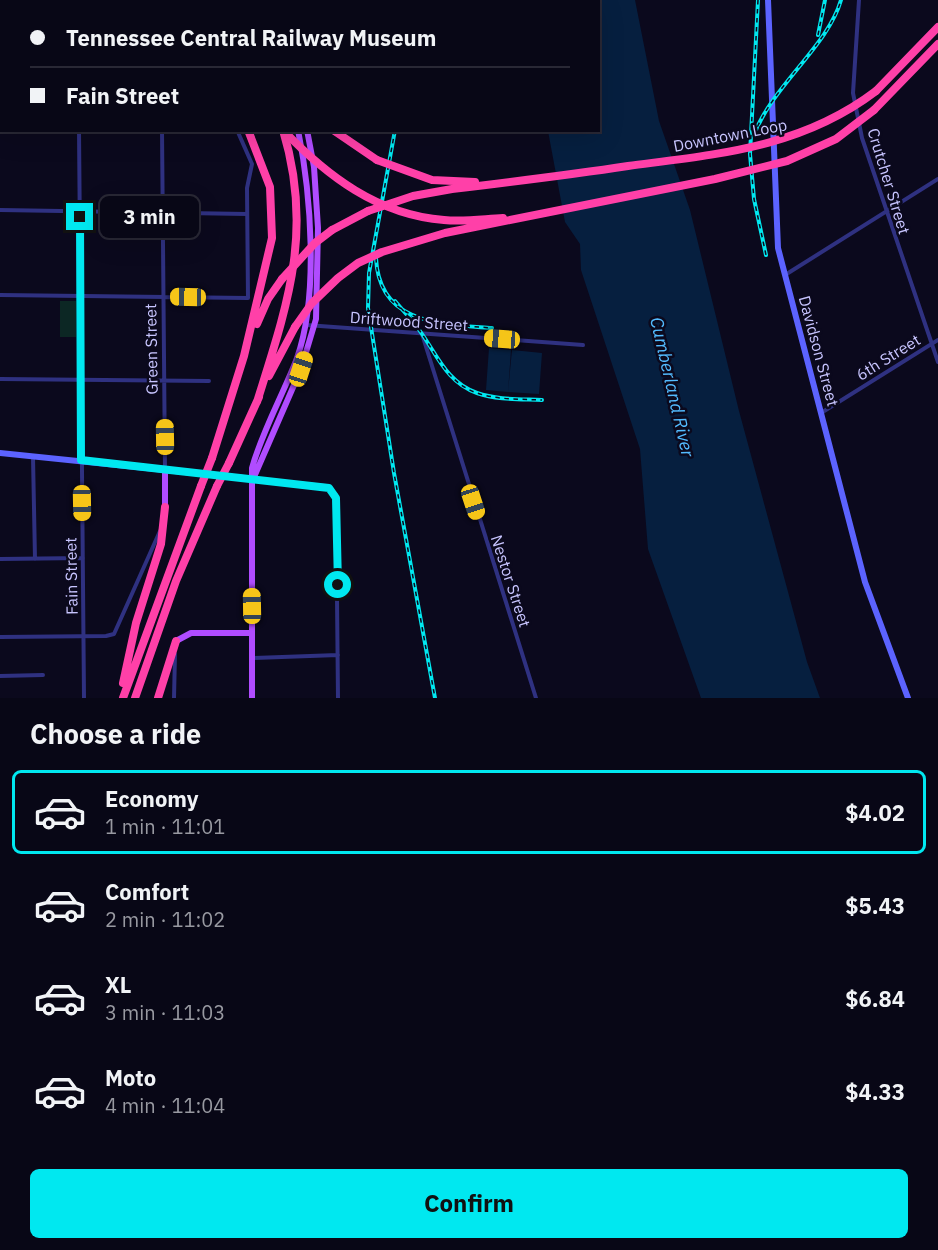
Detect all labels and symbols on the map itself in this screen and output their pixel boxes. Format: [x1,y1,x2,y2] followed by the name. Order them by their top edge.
[671,114,789,156] street label: Downtown Loop
[863,126,915,236] street label: Crutcher Street
[101,196,200,238] callout: 3 min
[66,203,93,230] route end
[170,288,206,306] car
[795,293,843,409] street label: Davidson Street
[140,303,162,395] street label: Green Street
[349,307,469,335] street label: Driftwood Street
[645,315,700,459] water label: Cumberland River
[483,329,521,349] car
[852,329,924,385] street label: 6th Street
[287,349,315,389] car
[156,419,174,455] car
[459,482,487,522] car
[73,485,91,521] car
[487,532,535,630] street label: Nestor Street
[60,537,82,615] street label: Fain Street
[324,571,351,598] route start
[243,588,261,624] car

